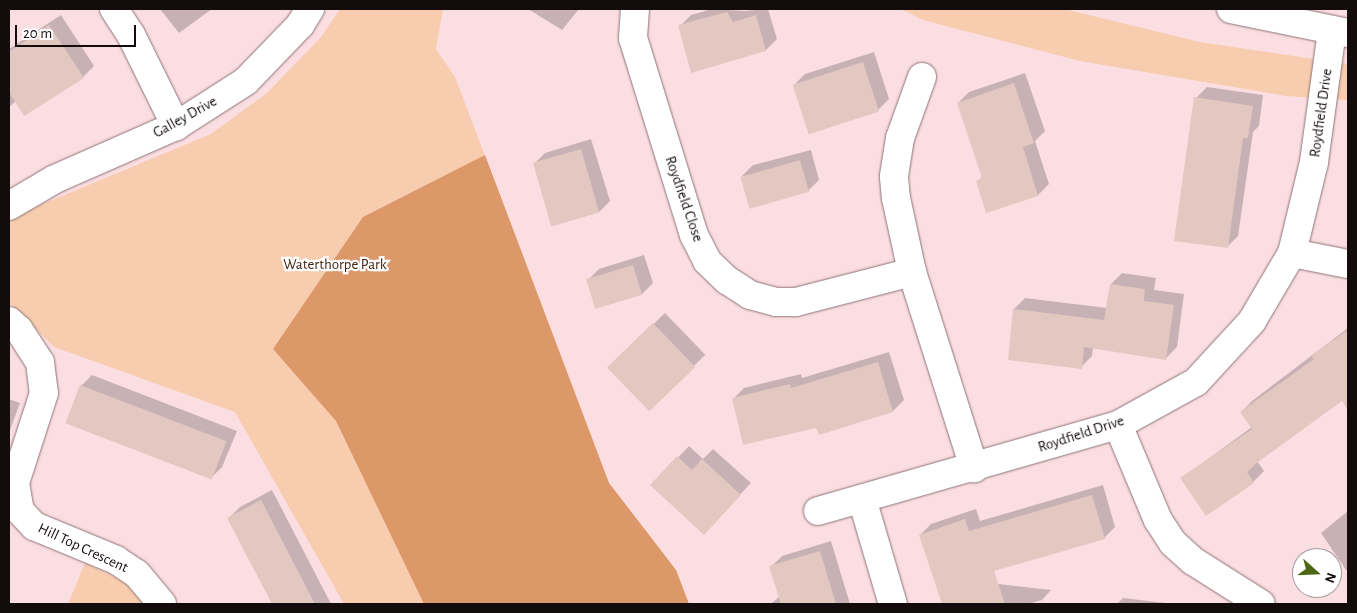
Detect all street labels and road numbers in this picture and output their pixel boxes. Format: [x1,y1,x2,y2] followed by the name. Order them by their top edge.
[1306,68,1336,158] street label: Roydfield Drive
[150,92,220,142] street label: Galley Drive
[661,154,707,244] street label: Roydfield Close
[1036,412,1126,456] street label: Roydfield Drive
[35,519,131,577] street label: Hill Top Crescent

